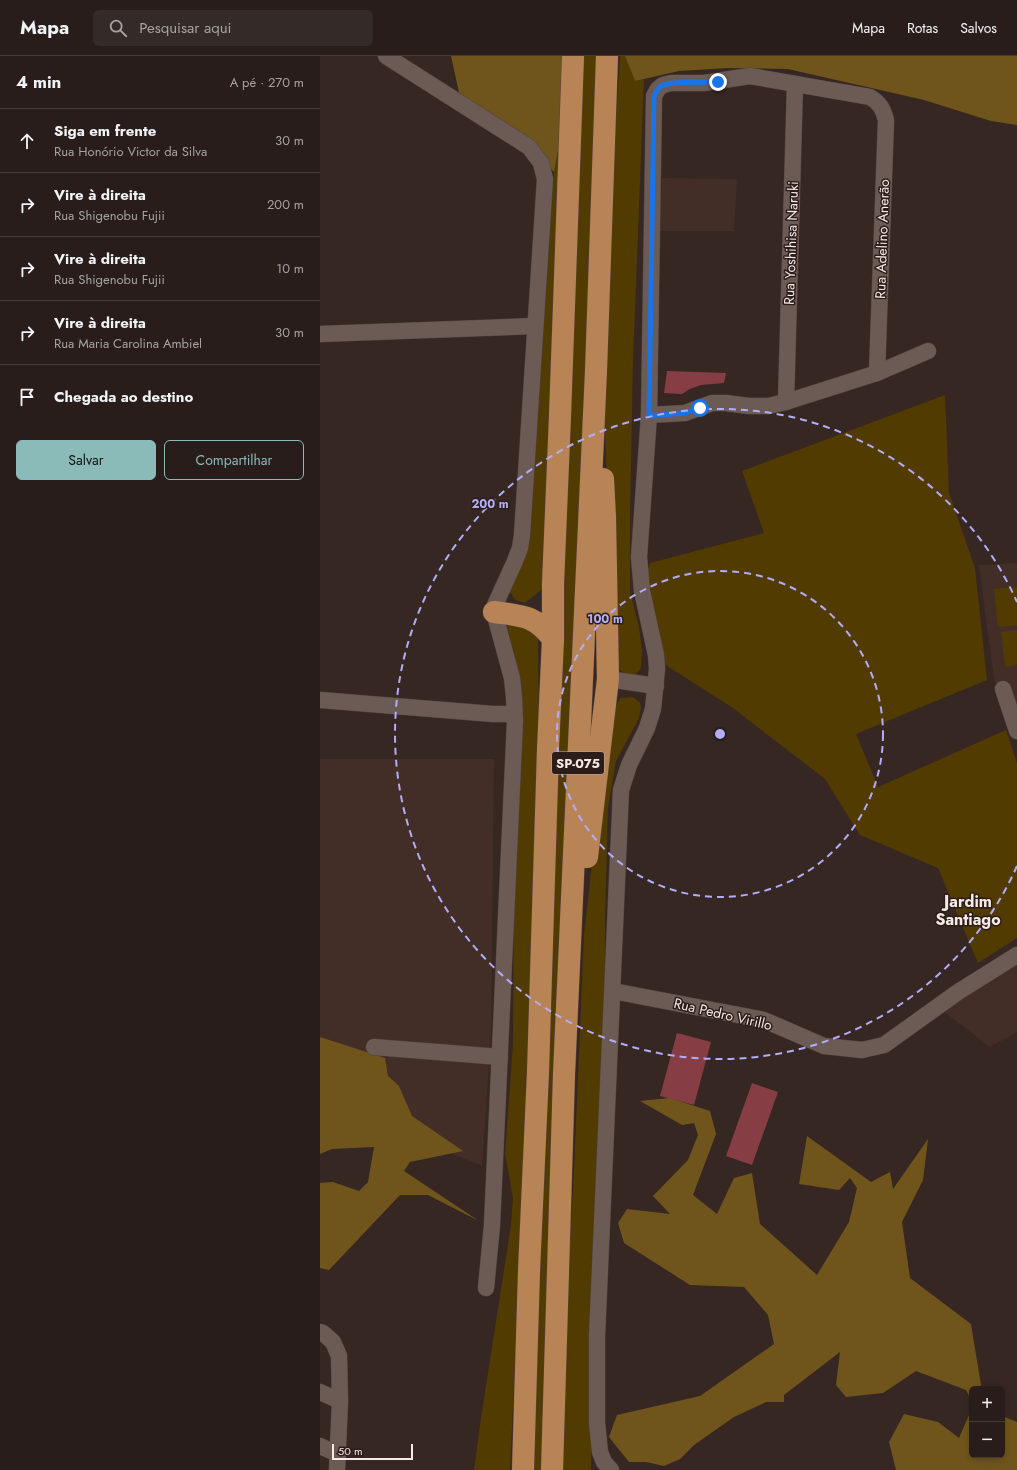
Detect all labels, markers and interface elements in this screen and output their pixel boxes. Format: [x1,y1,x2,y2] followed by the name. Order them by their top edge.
[93,10,373,46] search box
[20,14,69,41] text: Mapa
[107,17,129,39] icon: search
[139,17,231,39] text: Pesquisar aqui
[852,18,885,38] text: Mapa
[907,18,938,38] text: Rotas
[960,18,997,38] text: Salvos
[16,70,61,94] text: 4 min
[230,73,304,92] text: A pé · 270 m
[709,73,727,91] route end
[54,120,156,142] text: Siga em frente
[16,130,38,152] icon: ahead
[275,131,304,150] text: 30 m
[54,142,207,161] text: Rua Honório Victor da Silva
[870,179,894,299] street label: Rua Adelino Anerão
[779,181,803,305] street label: Rua Yoshihisa Naruki
[54,184,146,206] text: Vire à direita
[16,194,38,216] icon: right
[267,195,304,214] text: 200 m
[54,206,165,225] text: Rua Shigenobu Fujii
[54,248,146,270] text: Vire à direita
[16,258,38,280] icon: right
[276,259,304,278] text: 10 m
[54,270,165,289] text: Rua Shigenobu Fujii
[54,312,146,334] text: Vire à direita
[16,322,38,344] icon: right
[275,323,304,342] text: 30 m
[54,334,202,353] text: Rua Maria Carolina Ambiel
[16,386,38,408] icon: arrive
[54,386,193,408] text: Chegada ao destino
[691,399,709,417] route start
[16,440,156,480] button: Salvar
[164,440,304,480] button: Compartilhar
[471,495,509,513] text: 200 m
[587,610,623,628] text: 100 m
[713,727,727,741] centre of rings
[552,752,604,774] road number: SP-075
[935,890,1001,931] district label: Jardim Santiago
[672,993,775,1035] street label: Rua Pedro Virillo
[969,1386,1005,1458] map controls
[969,1386,1005,1422] button: +
[969,1422,1005,1458] button: −
[332,1442,413,1461] scale bar
[338,1443,363,1459] text: 50 m

